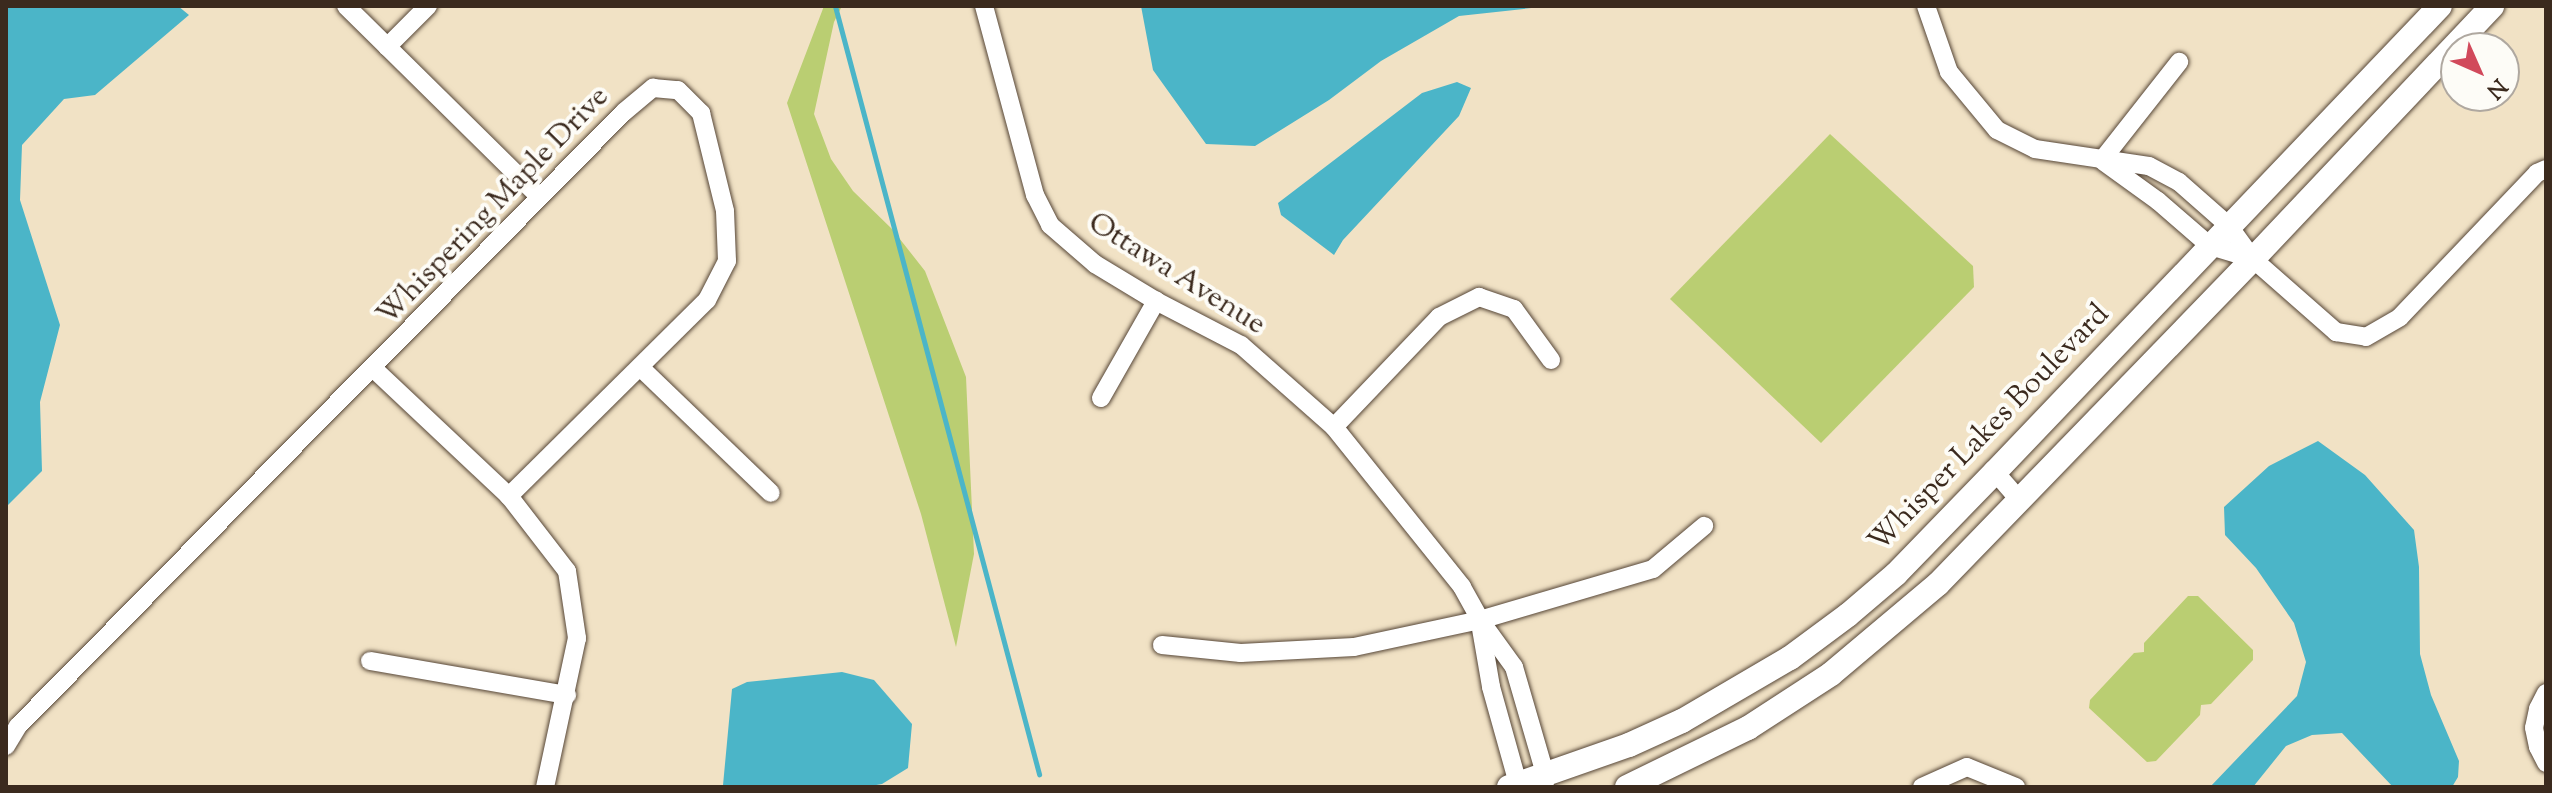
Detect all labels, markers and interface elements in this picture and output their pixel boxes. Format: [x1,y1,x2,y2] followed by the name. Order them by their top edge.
[2440,32,2520,112] north arrow
[2478,70,2513,105] text: N
[370,80,618,334] street label: Whispering Maple Drive
[1081,206,1271,344] street label: Ottawa Avenue
[1862,298,2118,560] street label: Whisper Lakes Boulevard

